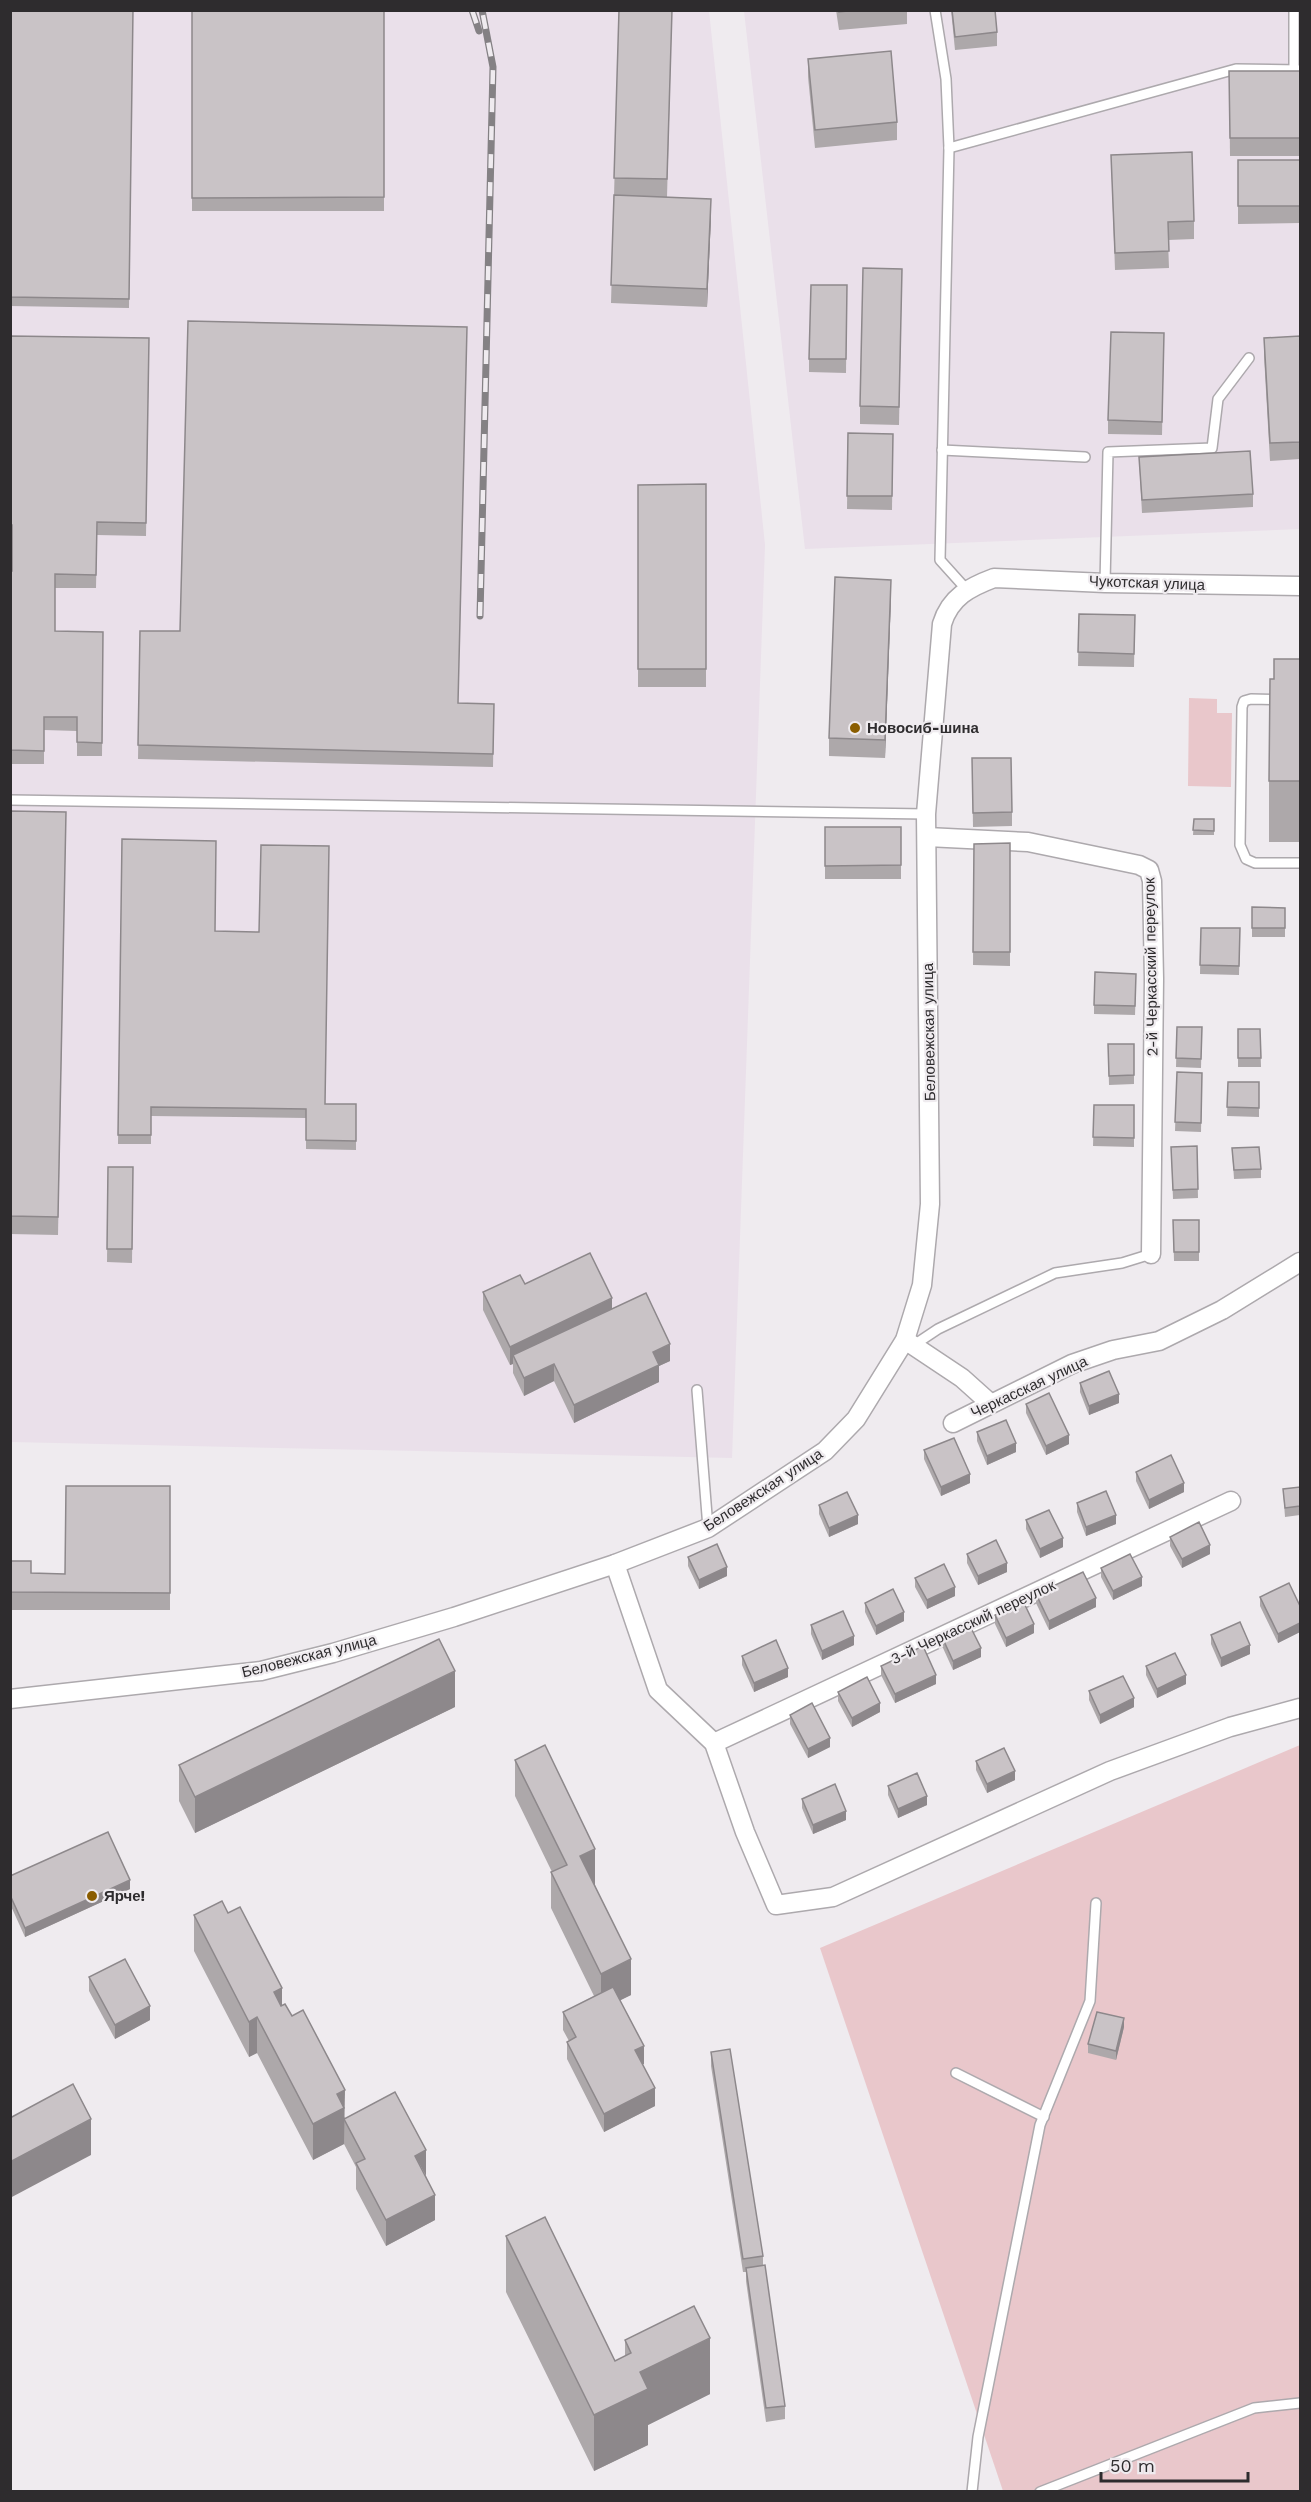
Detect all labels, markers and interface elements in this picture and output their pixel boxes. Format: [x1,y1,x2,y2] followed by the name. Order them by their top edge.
[1089,572,1206,594] street label: Чукотская улица
[867,719,980,737] place label: Новосиб-шина
[848,721,862,735] marker: Новосиб-шина
[1140,877,1162,1057] street label: 2-й Черкасский переулок
[919,962,939,1101] street label: Беловежская улица
[968,1352,1091,1422] street label: Черкасская улица
[700,1444,826,1535] street label: Беловежская улица
[888,1576,1058,1668] street label: 3-й Черкасский переулок
[240,1630,379,1681] street label: Беловежская улица
[104,1887,145,1905] place label: Ярче!
[85,1889,99,1903] marker: Ярче!
[1101,2445,1248,2483] scale bar
[1110,2455,1155,2476] text: 50 m

